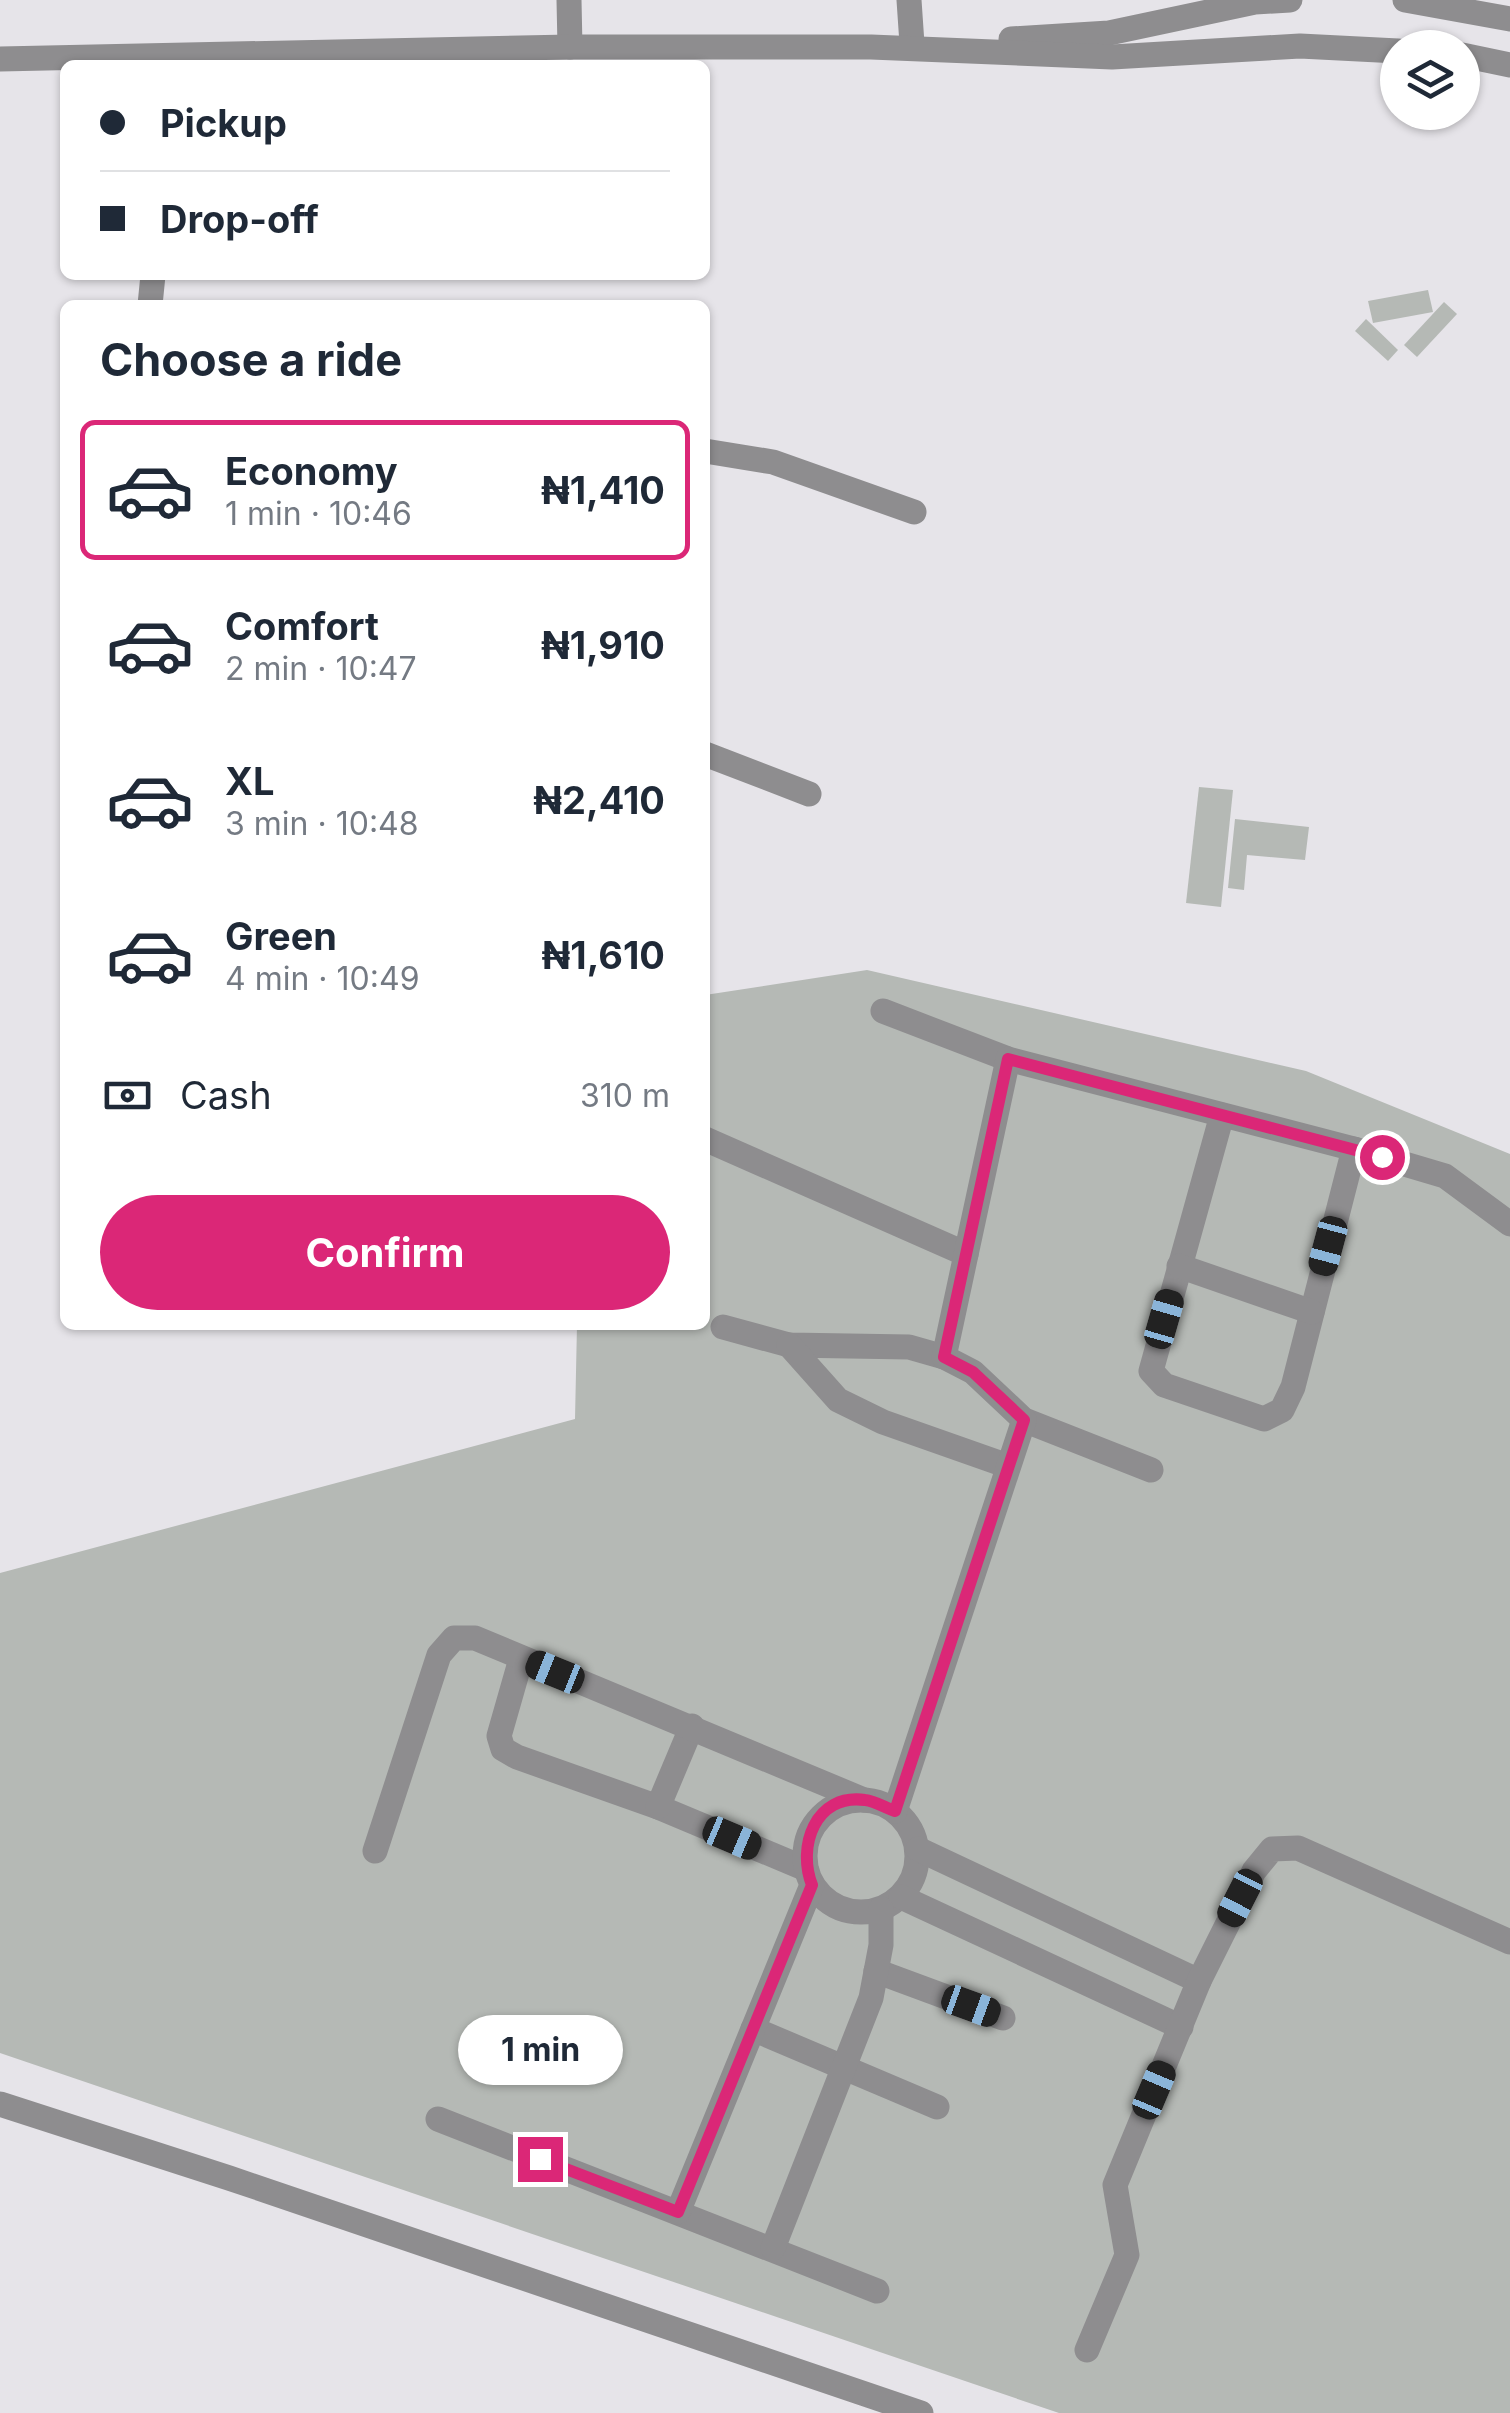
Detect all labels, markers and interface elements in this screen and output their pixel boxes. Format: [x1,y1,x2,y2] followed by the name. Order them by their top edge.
[1380,30,1480,130] map controls
[1380,30,1480,130] button: layers
[160,100,287,146] text: Pickup
[160,196,319,242] text: Drop-off
[100,332,402,387] text: Choose a ride
[105,445,195,535] icon: car
[225,448,398,494] text: Economy
[541,467,665,513] text: ₦1,410
[225,494,412,533] text: 1 min · 10:46
[105,600,195,690] icon: car
[225,603,379,649] text: Comfort
[541,622,665,668] text: ₦1,910
[225,649,417,688] text: 2 min · 10:47
[105,755,195,845] icon: car
[225,758,275,804] text: XL
[533,777,665,823] text: ₦2,410
[225,804,419,843] text: 3 min · 10:48
[105,910,195,1000] icon: car
[225,913,337,959] text: Green
[542,932,665,978] text: ₦1,610
[225,959,420,998] text: 4 min · 10:49
[100,1068,155,1123] icon: cash
[180,1072,272,1118] text: Cash
[580,1076,670,1115] text: 310 m
[1360,1135,1405,1180] route start
[100,1195,670,1310] button: Confirm
[1306,1213,1350,1279] car
[1141,1286,1187,1352] car
[522,1647,588,1697] car
[699,1812,765,1864] car
[1213,1864,1267,1932] car
[938,1982,1004,2030] car
[458,2014,622,2084] callout: 1 min
[501,2030,580,2069] text: 1 min
[1128,2057,1180,2123] car
[518,2137,563,2182] route end

